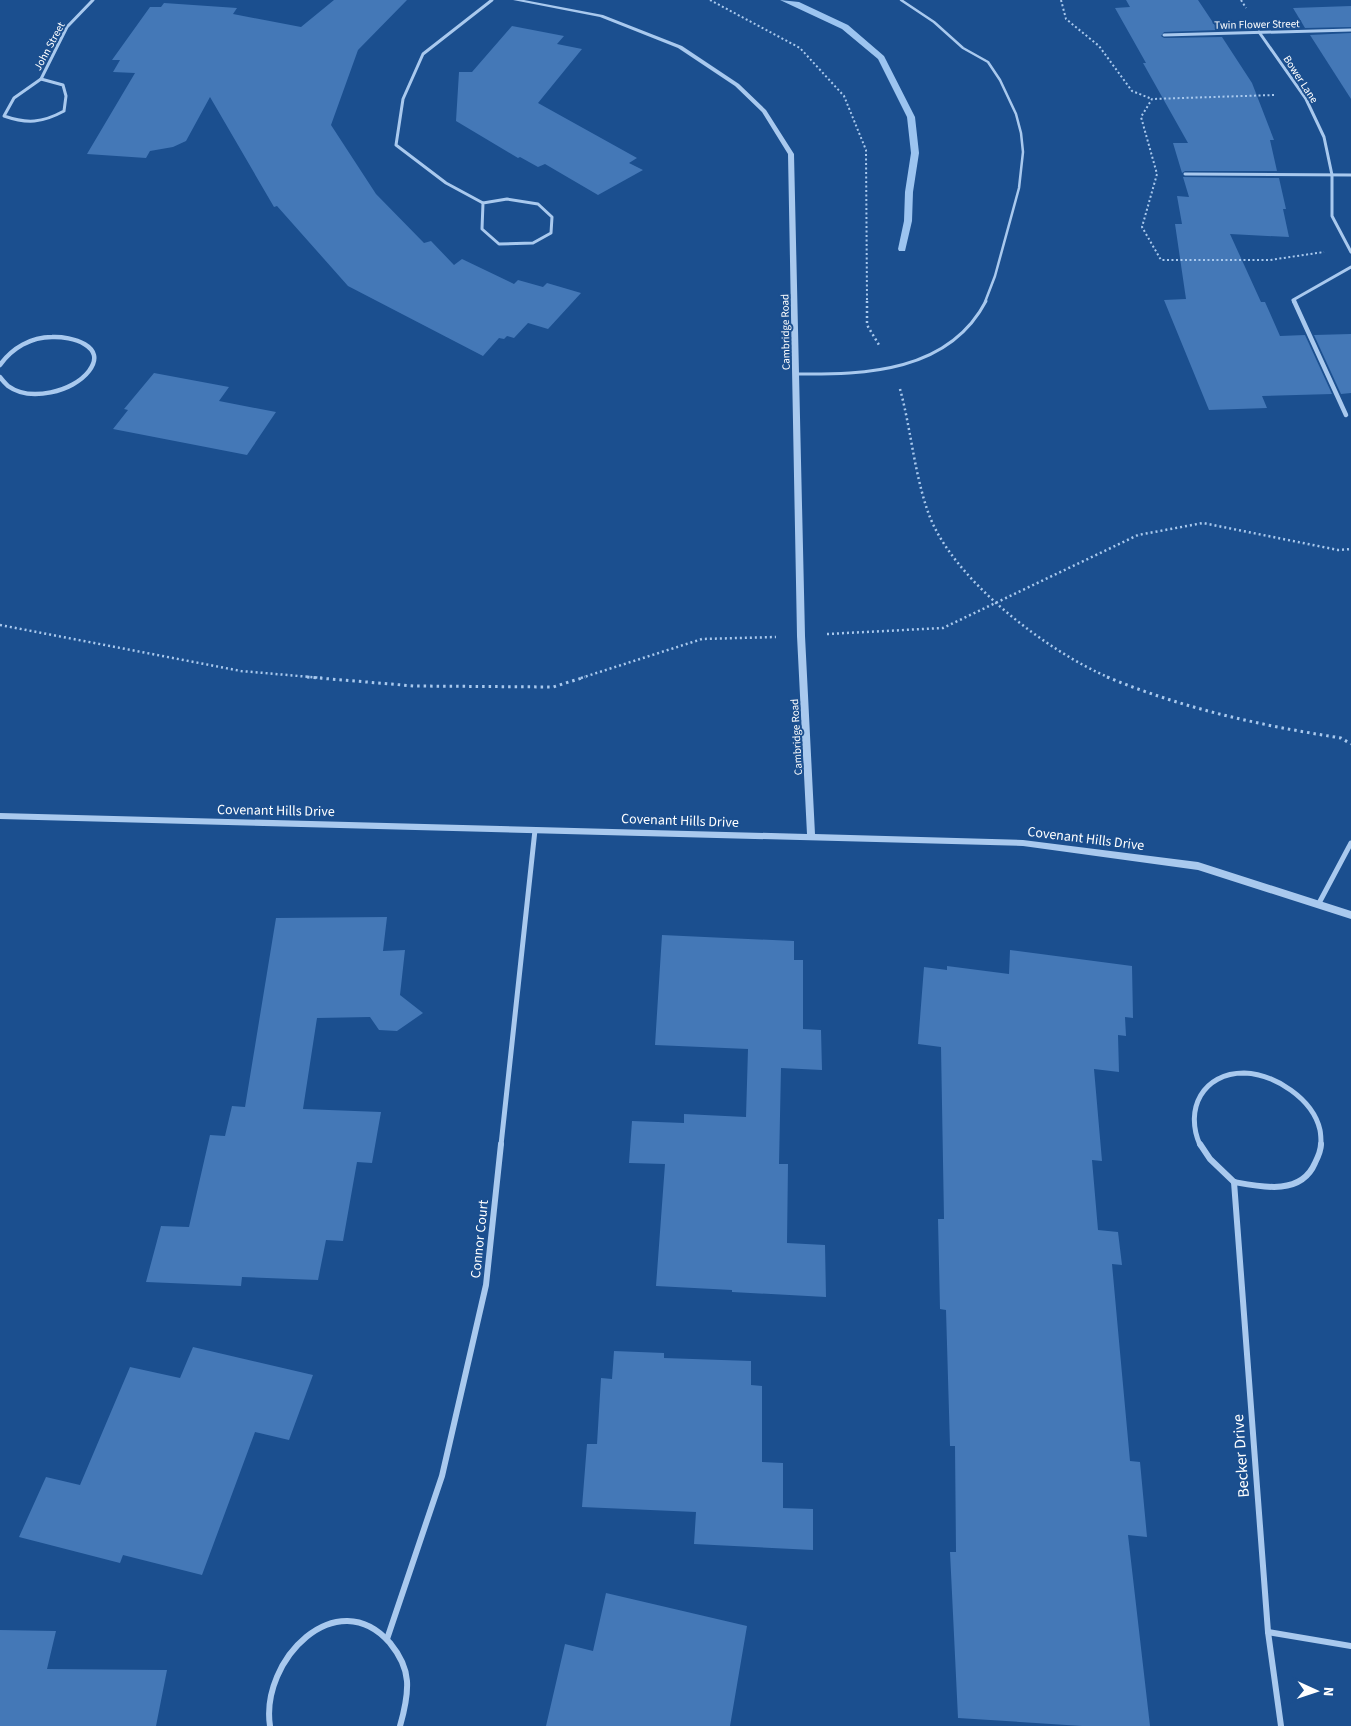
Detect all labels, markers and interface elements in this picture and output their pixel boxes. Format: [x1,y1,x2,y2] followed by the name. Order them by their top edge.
[1214,16,1300,33] street label: Twin Flower Street
[30,19,69,73] street label: John Street
[1280,53,1322,106] street label: Bower Lane
[777,294,794,370] street label: Cambridge Road
[787,698,806,775] street label: Cambridge Road
[217,800,335,822] street label: Covenant Hills Drive
[621,809,739,833] street label: Covenant Hills Drive
[1026,822,1146,856] street label: Covenant Hills Drive
[466,1199,494,1279] street label: Connor Court
[1227,1413,1255,1498] street label: Becker Drive
[1291,1666,1341,1716] north arrow
[1318,1686,1338,1697] text: N

